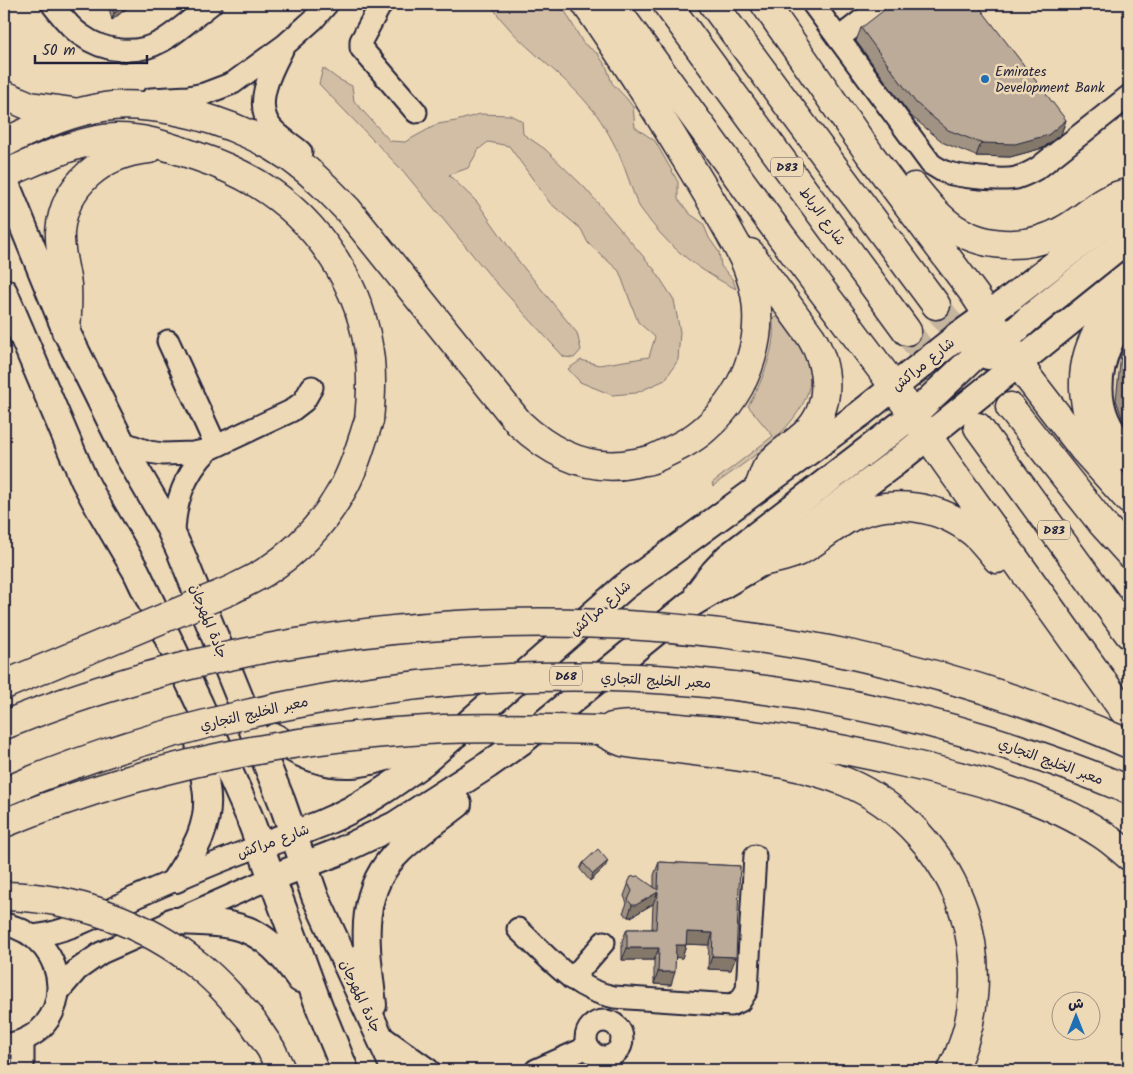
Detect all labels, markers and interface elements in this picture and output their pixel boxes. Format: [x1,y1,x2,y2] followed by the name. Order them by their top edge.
[35,32,148,64] scale bar
[42,39,76,63] text: 50 m
[995,61,1105,99] place label: Emirates Development Bank
[979,73,991,85] marker: Emirates Development Bank
[771,158,803,176] road number: D83
[793,183,851,250] street label: شارع الرباط
[887,332,960,397] street label: شارع مراكش
[1038,520,1070,540] road number: D83
[565,576,636,642] street label: شارع مراكش
[183,581,233,662] street label: جادة المهرجان
[550,666,582,686] road number: D68
[600,667,712,695] street label: معبر الخليج التجاري
[198,691,311,737] street label: معبر الخليج التجاري
[995,733,1106,791] street label: معبر الخليج التجاري
[234,819,313,865] street label: شارع مراكش
[333,956,387,1037] street label: جادة المهرجان
[1050,992,1100,1042] north arrow
[1068,993,1084,1015] text: ش

